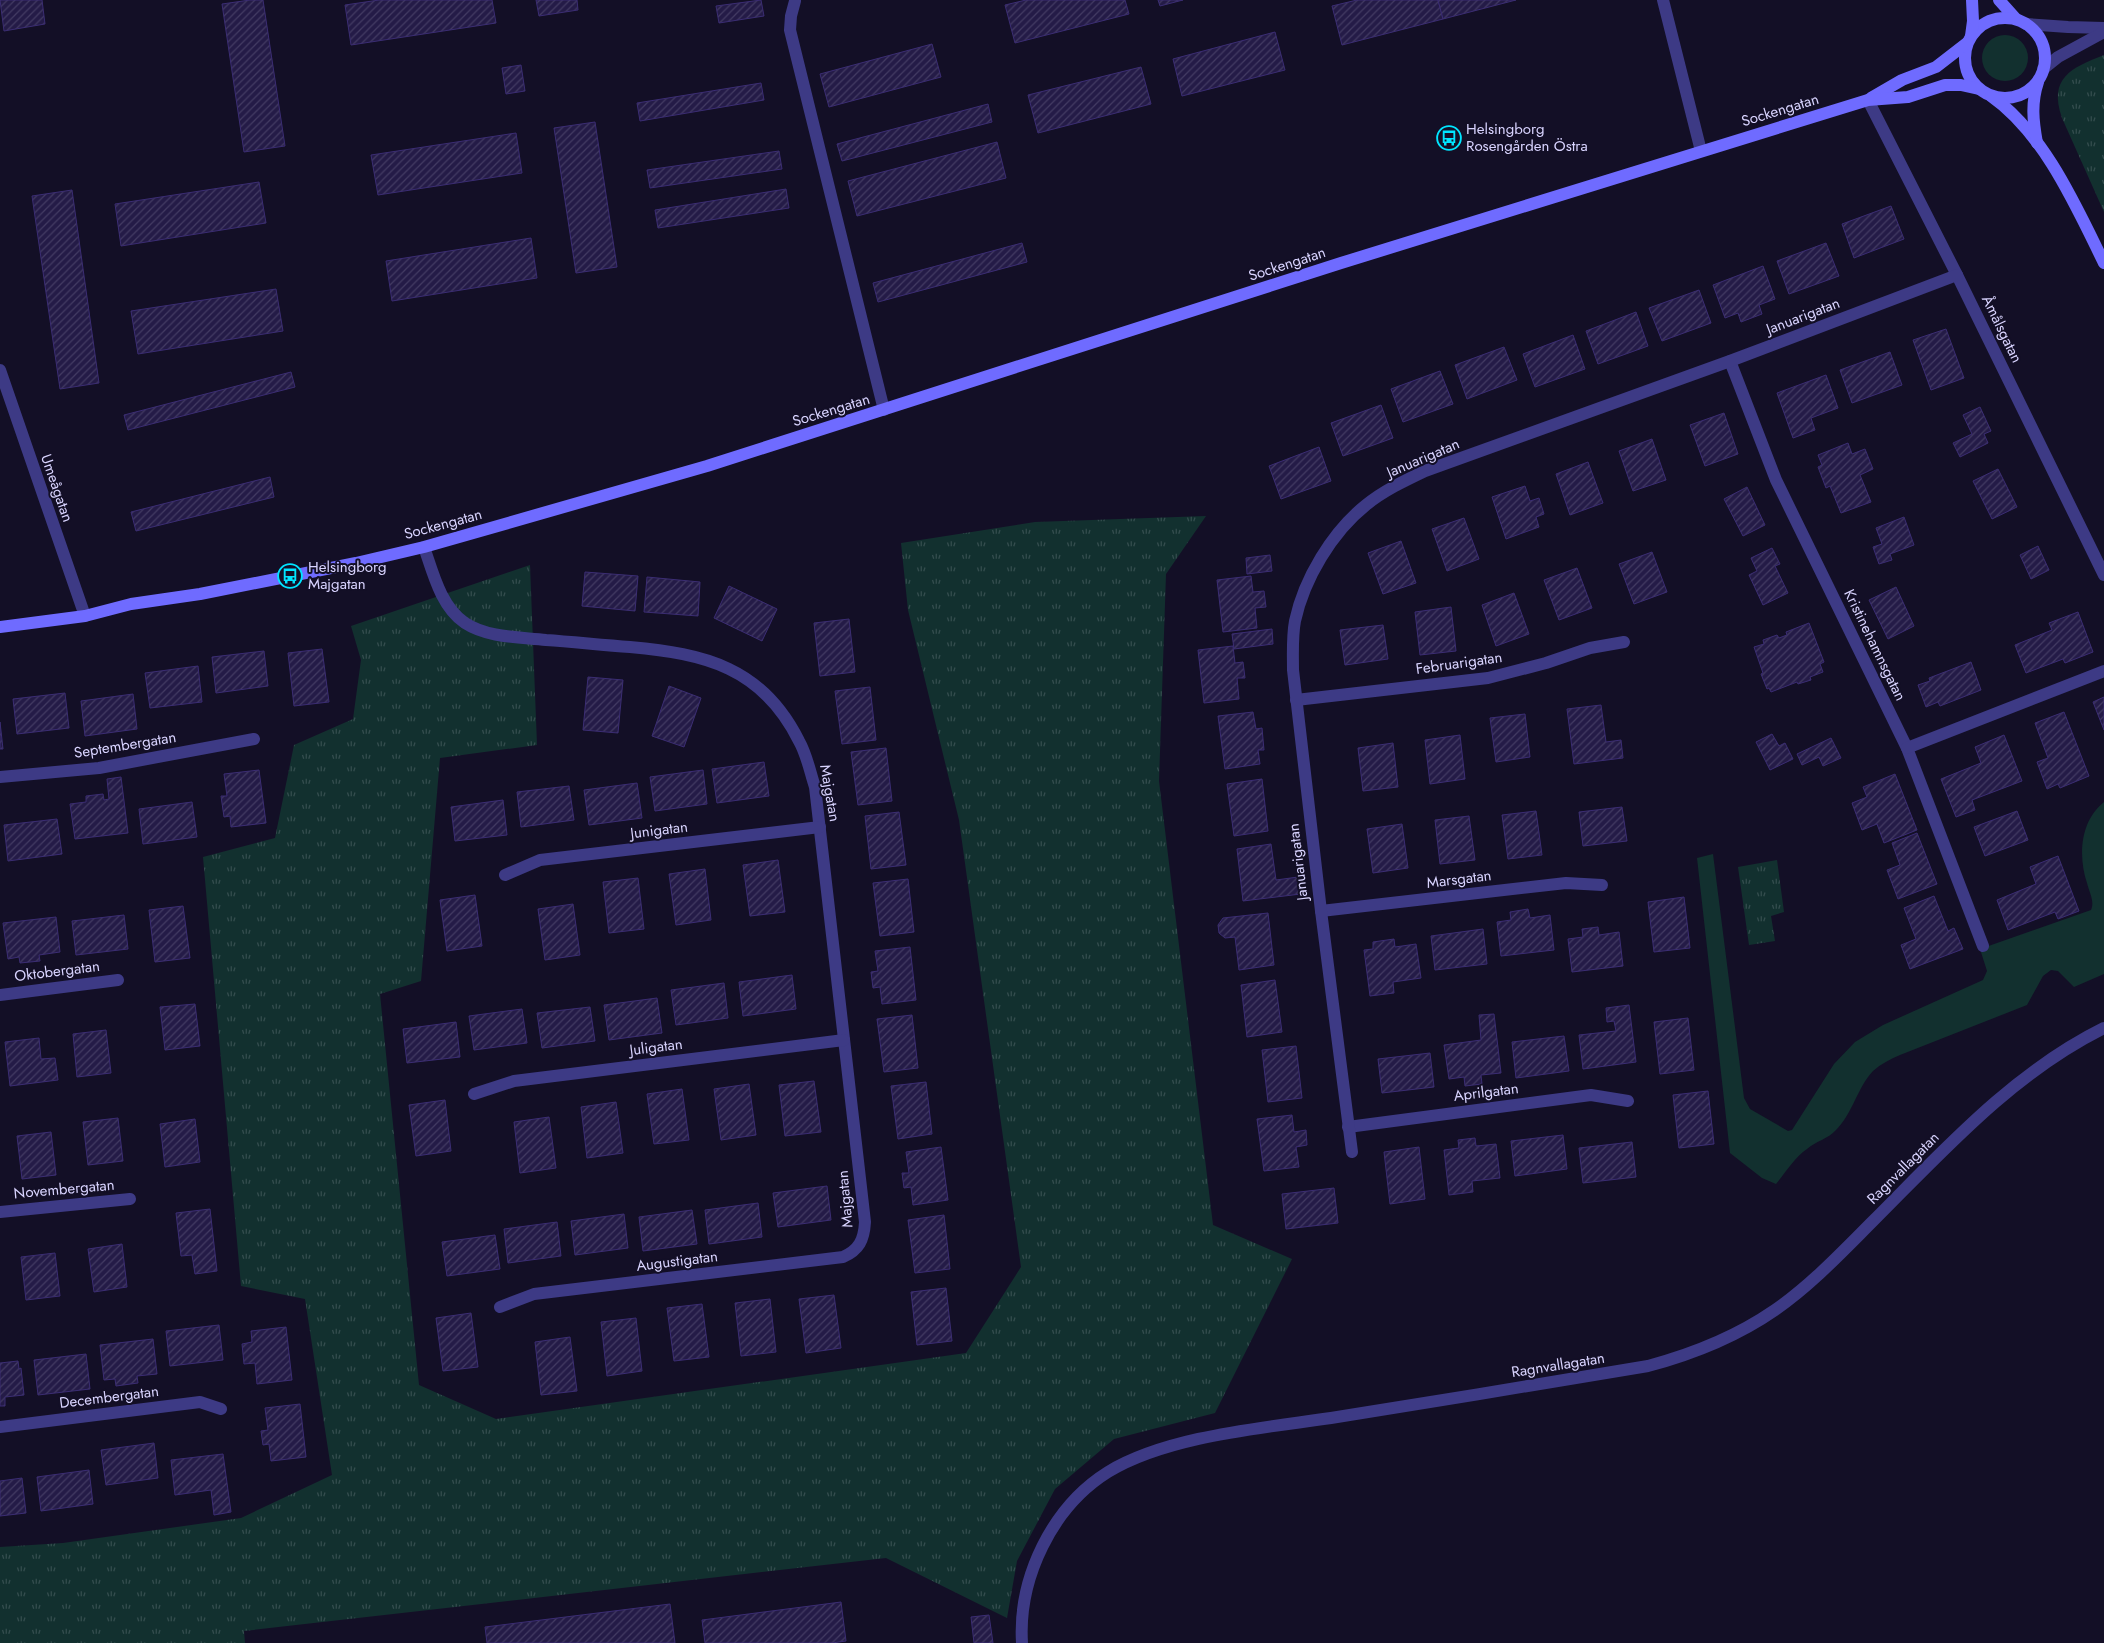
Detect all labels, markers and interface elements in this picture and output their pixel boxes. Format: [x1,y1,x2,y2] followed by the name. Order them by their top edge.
[1739,88,1821,132] street label: Sockengatan
[1466,118,1588,157] place label: Helsingborg Rosengården Östra
[1436,125,1462,151] bus stop icon: Helsingborg Rosengården Östra
[1246,241,1328,287] street label: Sockengatan
[1976,291,2028,367] street label: Åmålsgatan
[1761,292,1843,341] street label: Januarigatan
[790,388,872,432] street label: Sockengatan
[1381,433,1463,484] street label: Januarigatan
[35,451,79,525] street label: Umeågatan
[402,503,484,545] street label: Sockengatan
[308,556,386,595] place label: Helsingborg Majgatan
[277,563,303,589] bus stop icon: Helsingborg Majgatan
[1838,585,1912,705] street label: Kristinehamnsgatan
[1414,646,1504,680] street label: Februarigatan
[72,726,178,764] street label: Septembergatan
[814,763,846,823] street label: Majgatan
[627,816,689,845] street label: Junigatan
[1282,822,1314,904] street label: Januarigatan
[1425,864,1493,894] street label: Marsgatan
[13,955,101,987] street label: Oktobergatan
[626,1033,684,1061] street label: Juligatan
[1452,1077,1520,1107] street label: Aprilgatan
[1862,1127,1944,1209] street label: Ragnvallagatan
[832,1169,858,1229] street label: Majgatan
[13,1174,115,1204] street label: Novembergatan
[635,1245,719,1277] street label: Augustigatan
[1510,1347,1606,1383] street label: Ragnvallagatan
[58,1380,160,1414] street label: Decembergatan

